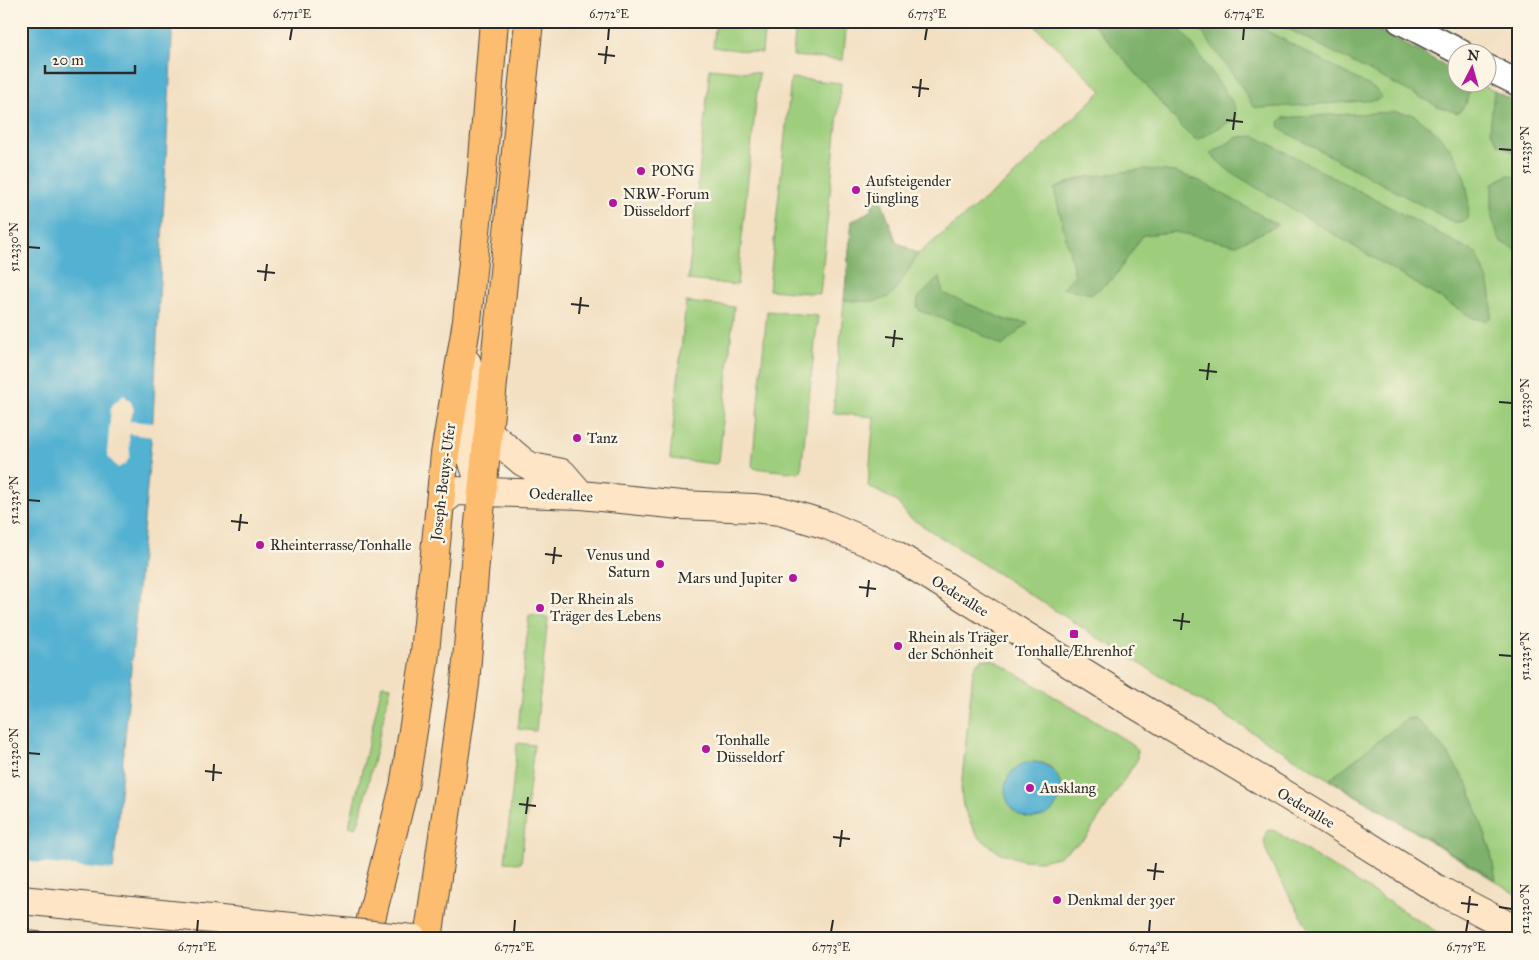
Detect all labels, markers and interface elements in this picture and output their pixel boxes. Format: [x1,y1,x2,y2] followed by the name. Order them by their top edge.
[273,7,312,21] text: 6.771°E
[589,7,629,21] text: 6.772°E
[908,7,947,21] text: 6.773°E
[1224,7,1264,21] text: 6.774°E
[45,42,135,74] scale bar
[1446,42,1496,92] north arrow
[1467,46,1480,65] text: N
[52,51,84,69] text: 20 m
[1518,126,1532,174] text: 51.2335°N
[651,162,694,180] place label: PONG
[635,165,647,177] marker: PONG
[864,172,951,208] place label: Aufsteigender Jüngling
[850,184,862,196] marker: Aufsteigender Jüngling
[623,185,710,220] place label: NRW-Forum Düsseldorf
[607,197,619,209] marker: NRW-Forum Düsseldorf
[7,222,21,272] text: 51.2330°N
[1518,378,1532,428] text: 51.2330°N
[427,422,460,544] street label: Joseph-Beuys-Ufer
[587,429,618,447] place label: Tanz
[571,432,583,444] marker: Tanz
[7,475,21,525] text: 51.2325°N
[529,484,593,506] street label: Oederallee
[270,536,411,554] place label: Rheinterrasse/Tonhalle
[254,539,266,551] marker: Rheinterrasse/Tonhalle
[585,546,650,581] place label: Venus und Saturn
[654,558,666,570] marker: Venus und Saturn
[678,569,783,588] place label: Mars und Jupiter
[928,571,992,621] street label: Oederallee
[787,572,799,584] marker: Mars und Jupiter
[550,590,661,625] place label: Der Rhein als Träger des Lebens
[534,602,546,614] marker: Der Rhein als Träger des Lebens
[908,628,1009,663] place label: Rhein als Träger der Schönheit
[1068,628,1080,640] marker: Tonhalle/Ehrenhof
[1518,631,1532,681] text: 51.2325°N
[892,640,904,652] marker: Rhein als Träger der Schönheit
[1015,642,1136,660] place label: Tonhalle/Ehrenhof
[7,728,21,778] text: 51.2320°N
[716,731,786,766] place label: Tonhalle Düsseldorf
[700,743,712,755] marker: Tonhalle Düsseldorf
[1039,779,1097,797] place label: Ausklang
[1024,782,1036,794] marker: Ausklang
[1274,784,1338,832] street label: Oederallee
[1518,884,1532,934] text: 51.2320°N
[1067,891,1175,909] place label: Denkmal der 39er
[1051,894,1063,906] marker: Denkmal der 39er
[178,940,217,954] text: 6.771°E
[494,940,534,954] text: 6.772°E
[812,940,851,954] text: 6.773°E
[1129,940,1169,954] text: 6.774°E
[1446,940,1486,954] text: 6.775°E

